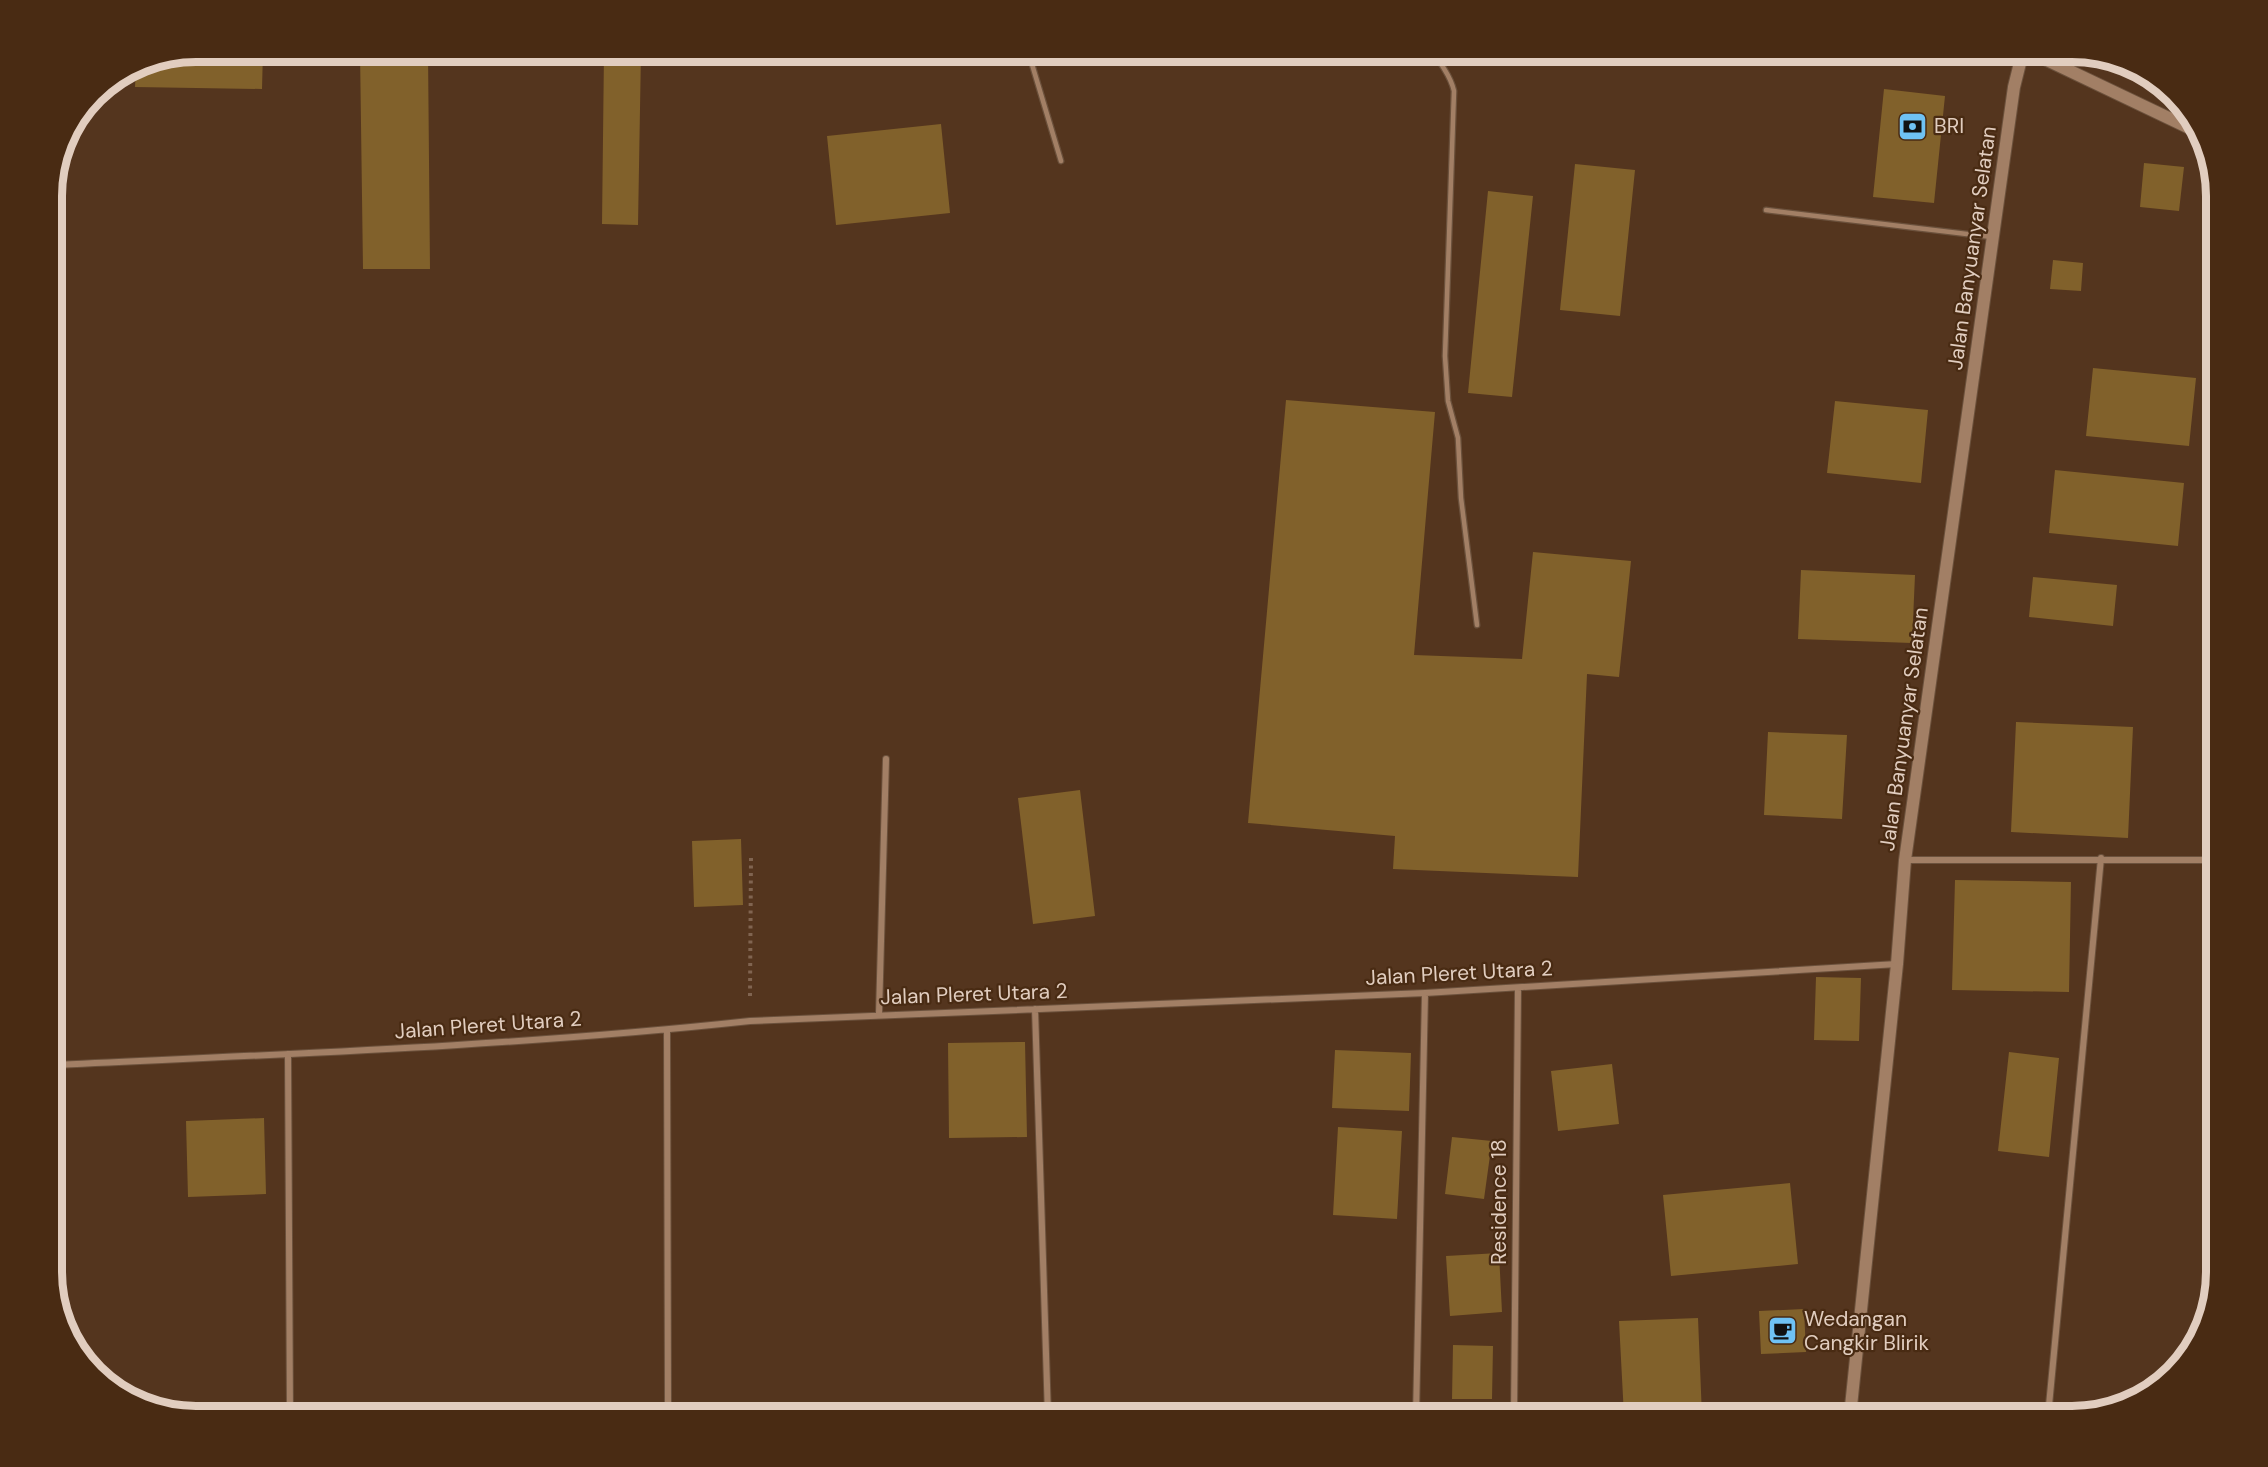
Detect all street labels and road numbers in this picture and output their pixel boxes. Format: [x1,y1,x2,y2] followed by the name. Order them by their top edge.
[1941,124,2003,372] street label: Jalan Banyuanyar Selatan
[1873,605,1935,853] street label: Jalan Banyuanyar Selatan
[1365,954,1553,992] street label: Jalan Pleret Utara 2
[880,977,1068,1011] street label: Jalan Pleret Utara 2
[393,1004,583,1046] street label: Jalan Pleret Utara 2
[1485,1139,1513,1265] street label: Residence 18

